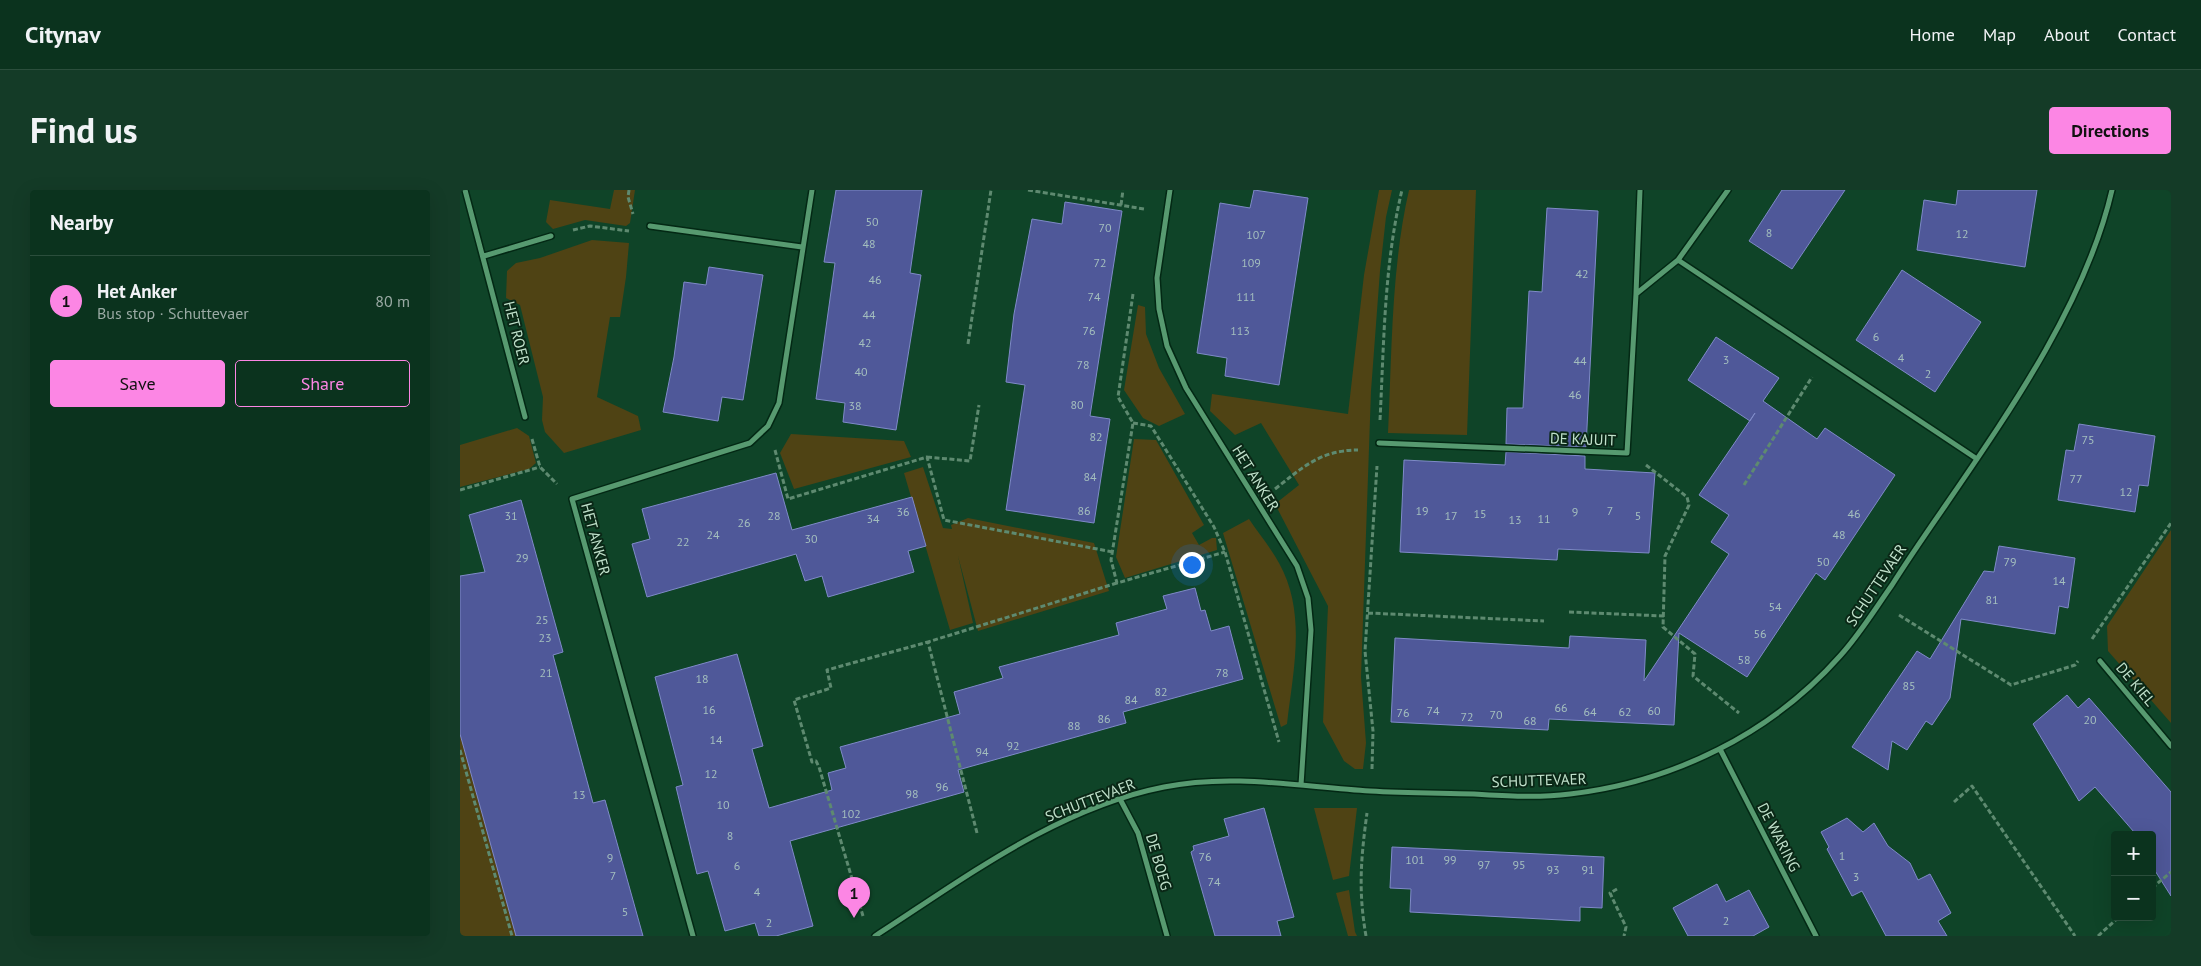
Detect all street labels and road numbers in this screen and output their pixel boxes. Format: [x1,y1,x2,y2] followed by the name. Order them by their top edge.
[500,299,534,367] street label: HET ROER
[1550,428,1617,450] street label: DE KAJUIT
[1228,441,1284,515] street label: HET ANKER
[577,501,615,577] street label: HET ANKER
[1842,540,1910,630] street label: SCHUTTEVAER
[2112,658,2160,710] street label: DE KIEL
[1491,769,1587,791] street label: SCHUTTEVAER
[1042,774,1138,826] street label: SCHUTTEVAER
[1754,799,1804,875] street label: DE WARING
[1142,831,1176,893] street label: DE BOEG

